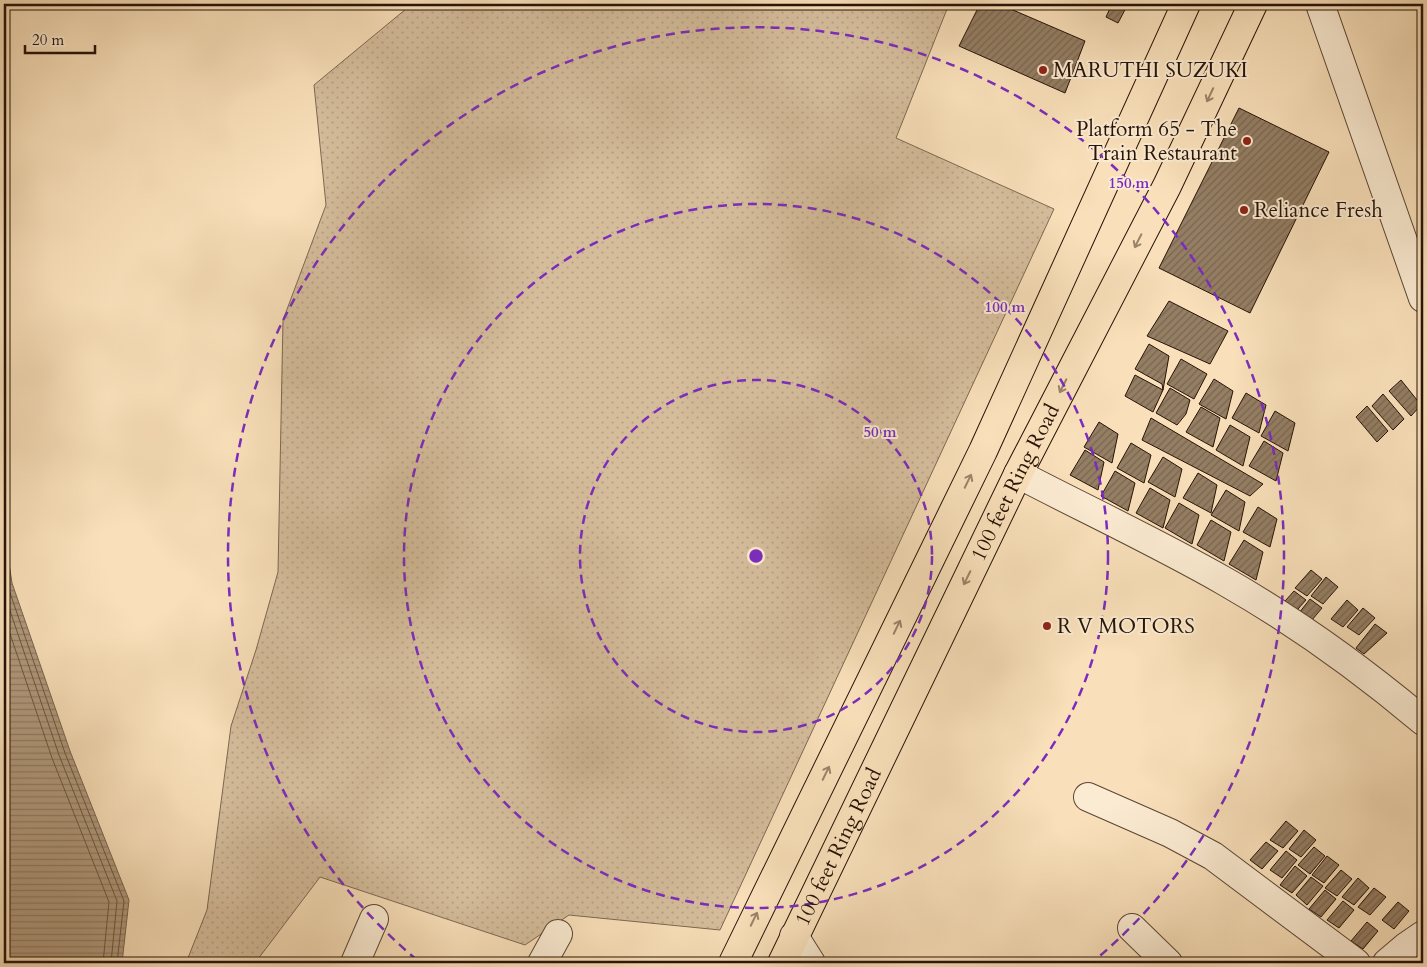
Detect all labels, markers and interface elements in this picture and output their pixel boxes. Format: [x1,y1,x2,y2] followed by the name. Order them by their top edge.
[25,22,95,54] scale bar
[32,30,64,50] text: 20 m
[1053,56,1248,85] place label: MARUTHI SUZUKI
[1037,64,1049,76] marker: MARUTHI SUZUKI
[1204,88,1214,103] one-way arrow
[1076,115,1237,168] place label: Platform 65 - The Train Restaurant
[1241,135,1253,147] marker: Platform 65 - The Train Restaurant
[1109,173,1150,193] text: 150 m
[1254,196,1383,225] place label: Reliance Fresh
[1238,204,1250,216] marker: Reliance Fresh
[1133,234,1143,249] one-way arrow
[985,297,1026,317] text: 100 m
[1058,378,1068,393] one-way arrow
[964,399,1067,566] street label: 100 feet Ring Road
[863,422,897,442] text: 50 m
[964,474,974,489] one-way arrow
[747,547,765,565] centre of rings
[962,570,971,585] one-way arrow
[1057,612,1195,641] place label: R V MOTORS
[892,620,902,635] one-way arrow
[1041,620,1053,632] marker: R V MOTORS
[788,763,889,931] street label: 100 feet Ring Road
[821,766,831,781] one-way arrow
[749,912,759,927] one-way arrow

